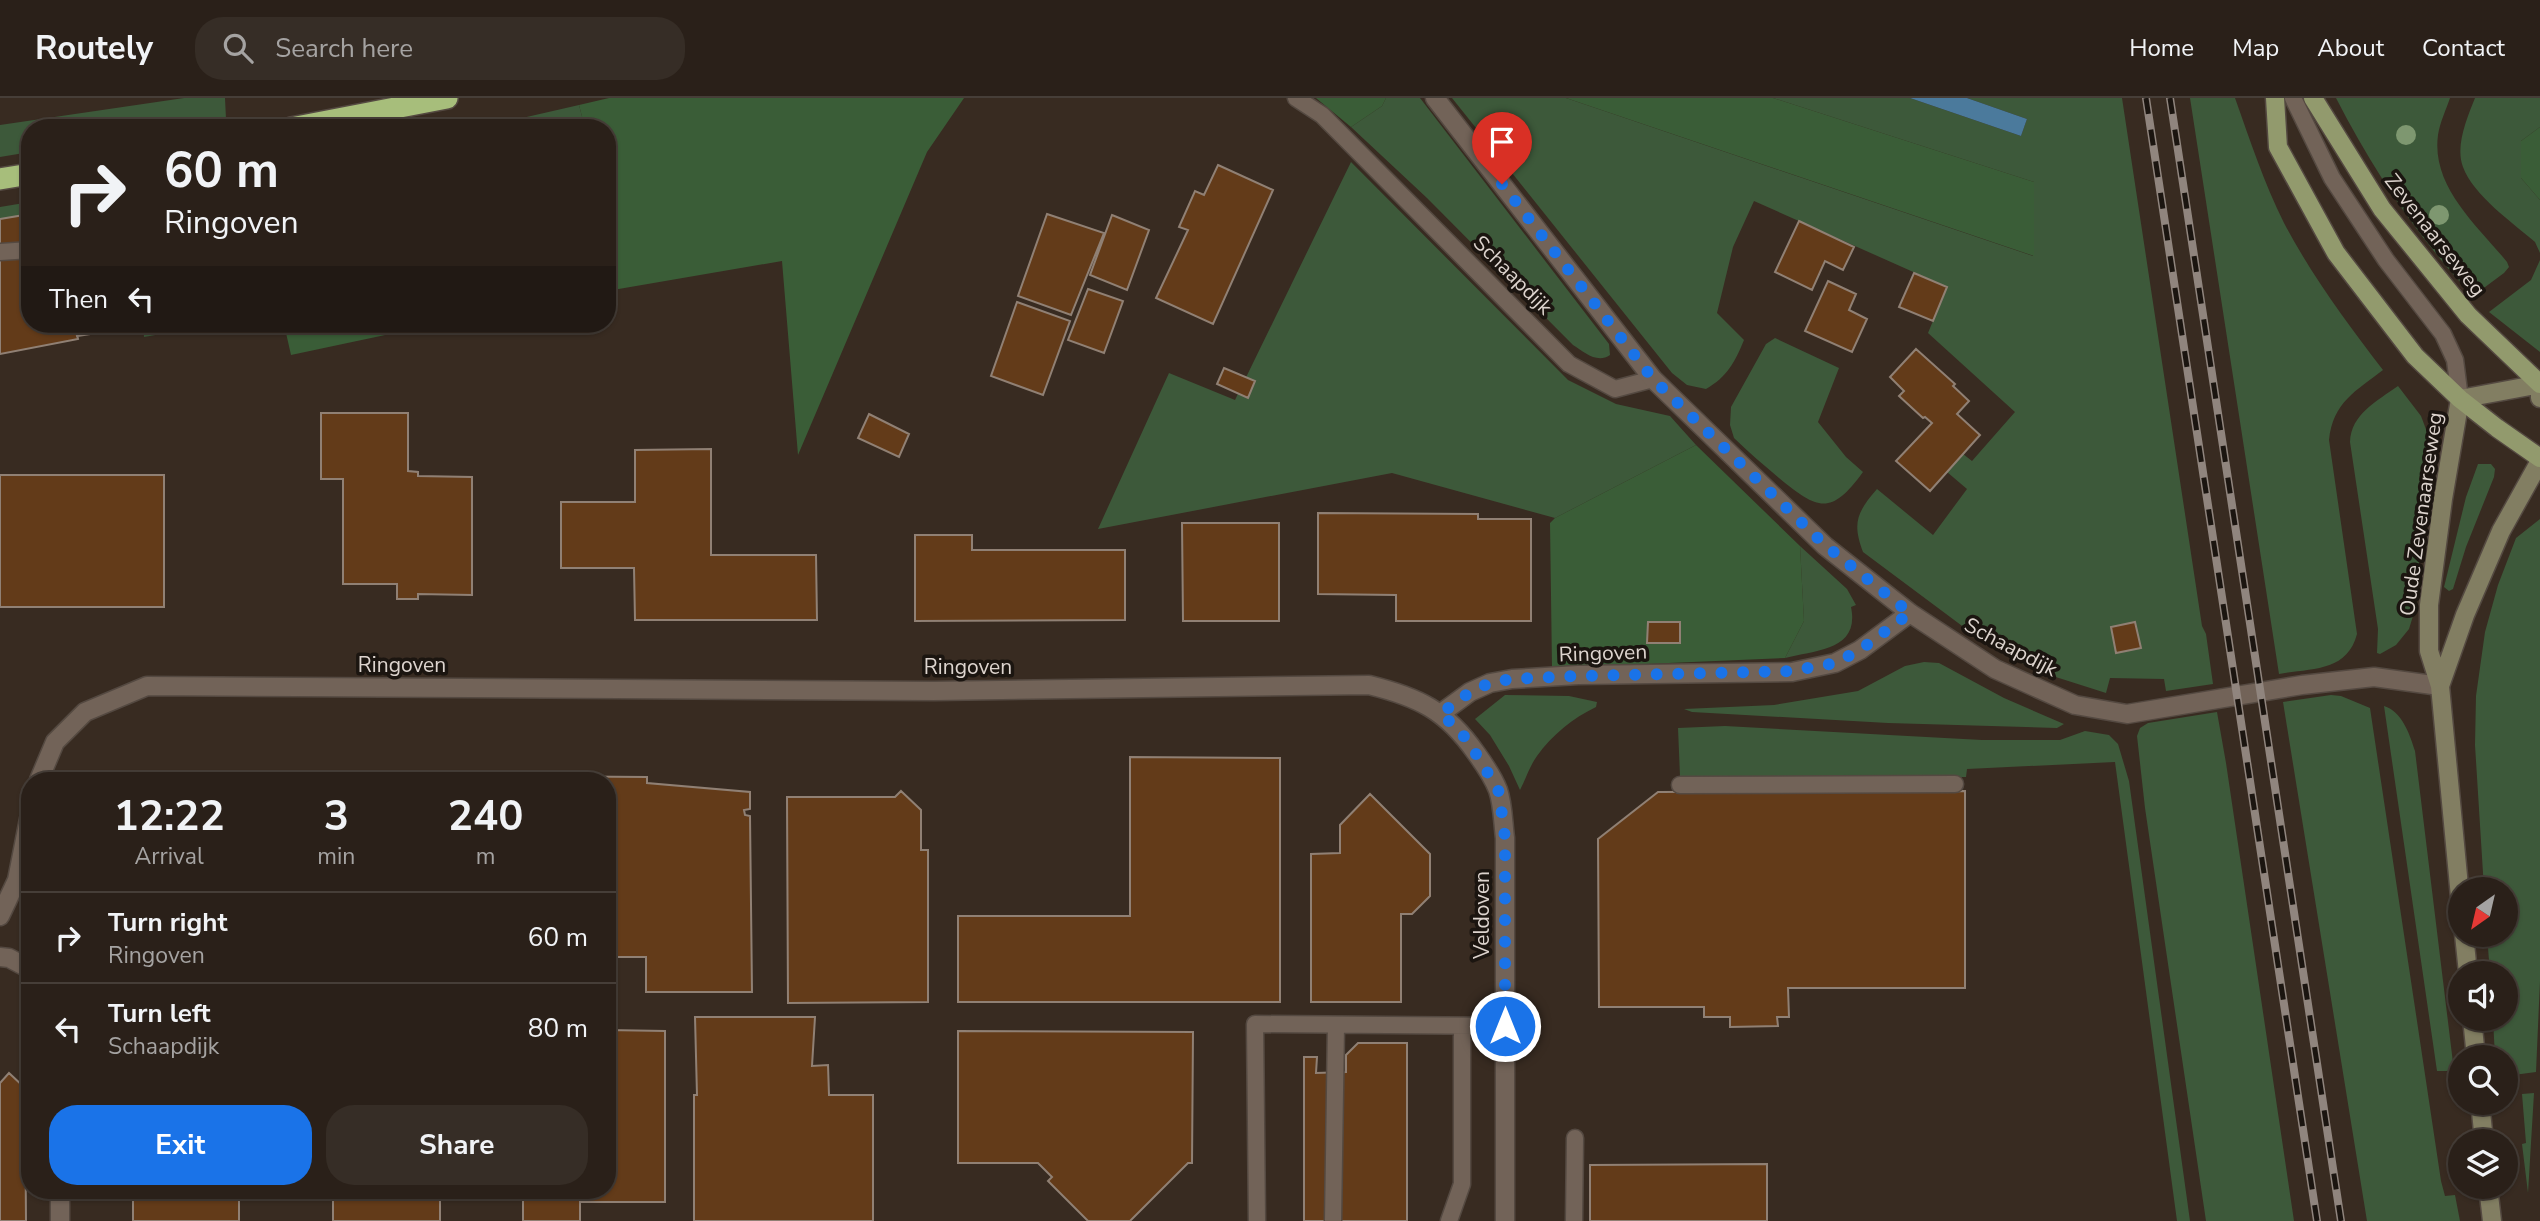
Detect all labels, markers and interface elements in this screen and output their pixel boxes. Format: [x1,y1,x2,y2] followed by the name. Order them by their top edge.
[195,17,685,80] search box
[35,26,153,71] text: Routely
[219,29,257,67] icon: search
[275,31,413,66] text: Search here
[2129,32,2194,64] text: Home
[2232,32,2279,64] text: Map
[2317,32,2384,64] text: About
[2422,32,2505,64] text: Contact
[1472,112,1532,184] pin
[1483,123,1521,161] icon: arrive
[164,137,279,204] text: 60 m
[49,147,140,238] icon: right
[2378,168,2492,302] street label: Zevenaarseweg
[164,201,299,244] text: Ringoven
[1467,229,1559,321] street label: Schaapdijk
[122,280,160,318] icon: left
[49,282,108,317] text: Then
[2393,410,2449,618] street label: Oude Zevenaarseweg
[1960,611,2063,683] street label: Schaapdijk
[1558,637,1648,669] street label: Ringoven
[358,651,446,679] street label: Ringoven
[924,653,1012,681] street label: Ringoven
[114,788,225,845] text: 12:22
[324,788,349,845] text: 3
[448,788,523,845] text: 240
[135,841,204,872] text: Arrival
[317,841,355,872] text: min
[476,841,496,872] text: m
[1468,871,1496,960] street label: Veldoven
[2448,877,2518,947] north arrow
[2448,877,2518,1199] map controls
[108,905,227,940] text: Turn right
[49,919,87,957] icon: right
[528,920,588,955] text: 60 m
[108,940,205,971] text: Ringoven
[2448,961,2518,1031] button: sound
[1468,989,1542,1063] position arrow
[108,996,211,1031] text: Turn left
[49,1010,87,1048] icon: left
[528,1011,588,1046] text: 80 m
[108,1031,219,1062] text: Schaapdijk
[2448,1045,2518,1115] button: search
[49,1105,312,1185] button: Exit
[326,1105,588,1185] button: Share
[2448,1129,2518,1199] button: layers

